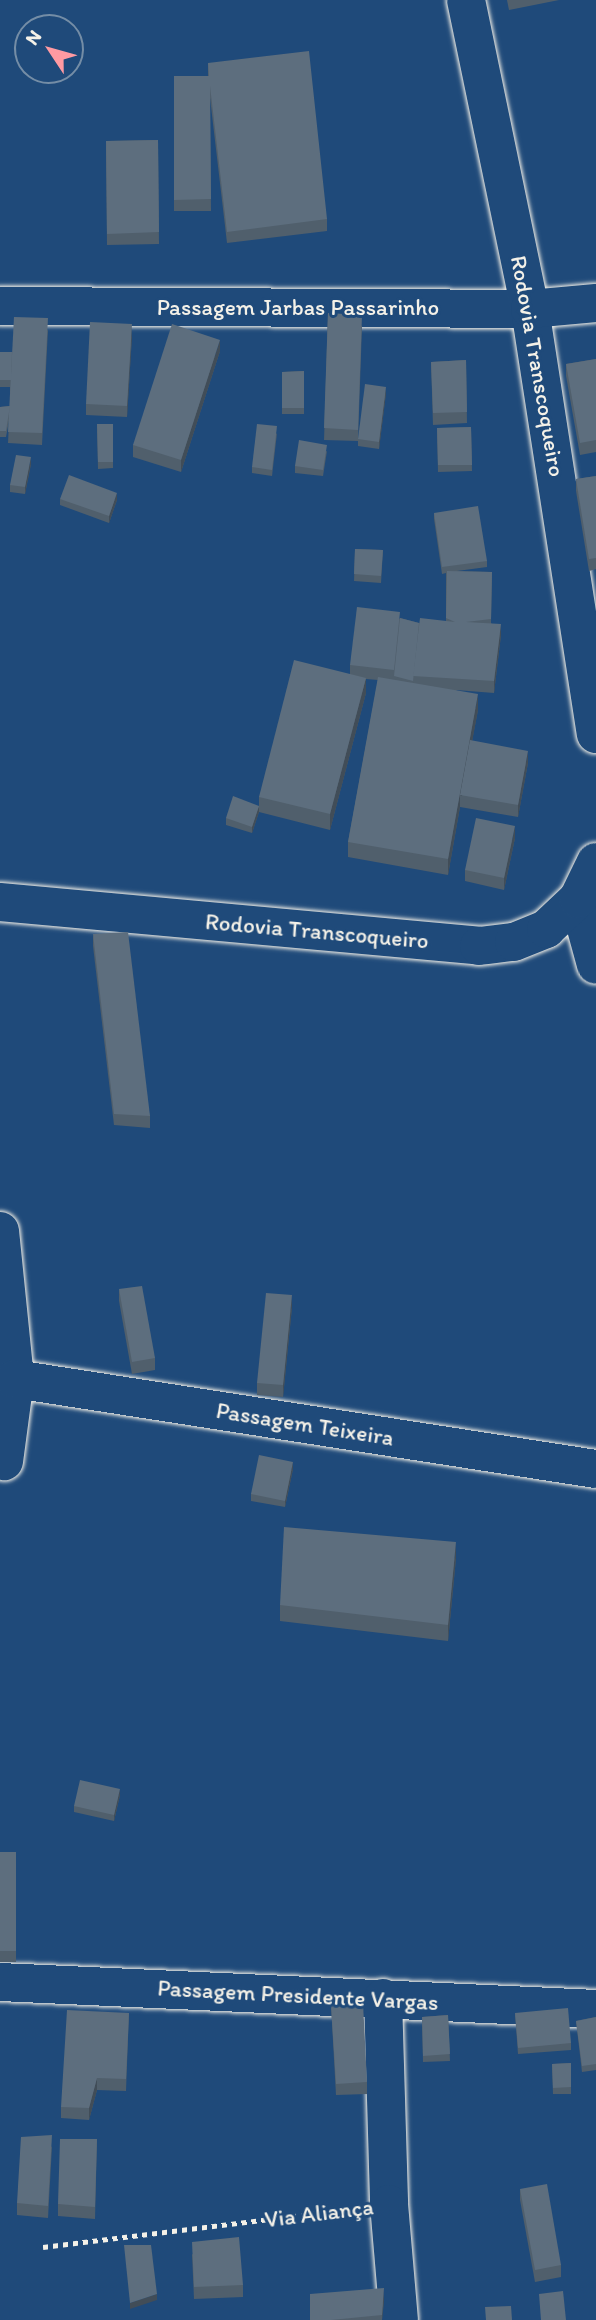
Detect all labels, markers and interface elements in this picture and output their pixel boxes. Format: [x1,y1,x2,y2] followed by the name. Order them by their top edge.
[14,14,84,84] north arrow
[20,26,46,49] text: N
[505,254,571,478] street label: Rodovia Transcoqueiro
[157,293,439,321] street label: Passagem Jarbas Passarinho
[205,908,429,954] street label: Rodovia Transcoqueiro
[214,1396,396,1452] street label: Passagem Teixeira
[157,1974,439,2016] street label: Passagem Presidente Vargas
[263,2193,375,2233] street label: Via Aliança

